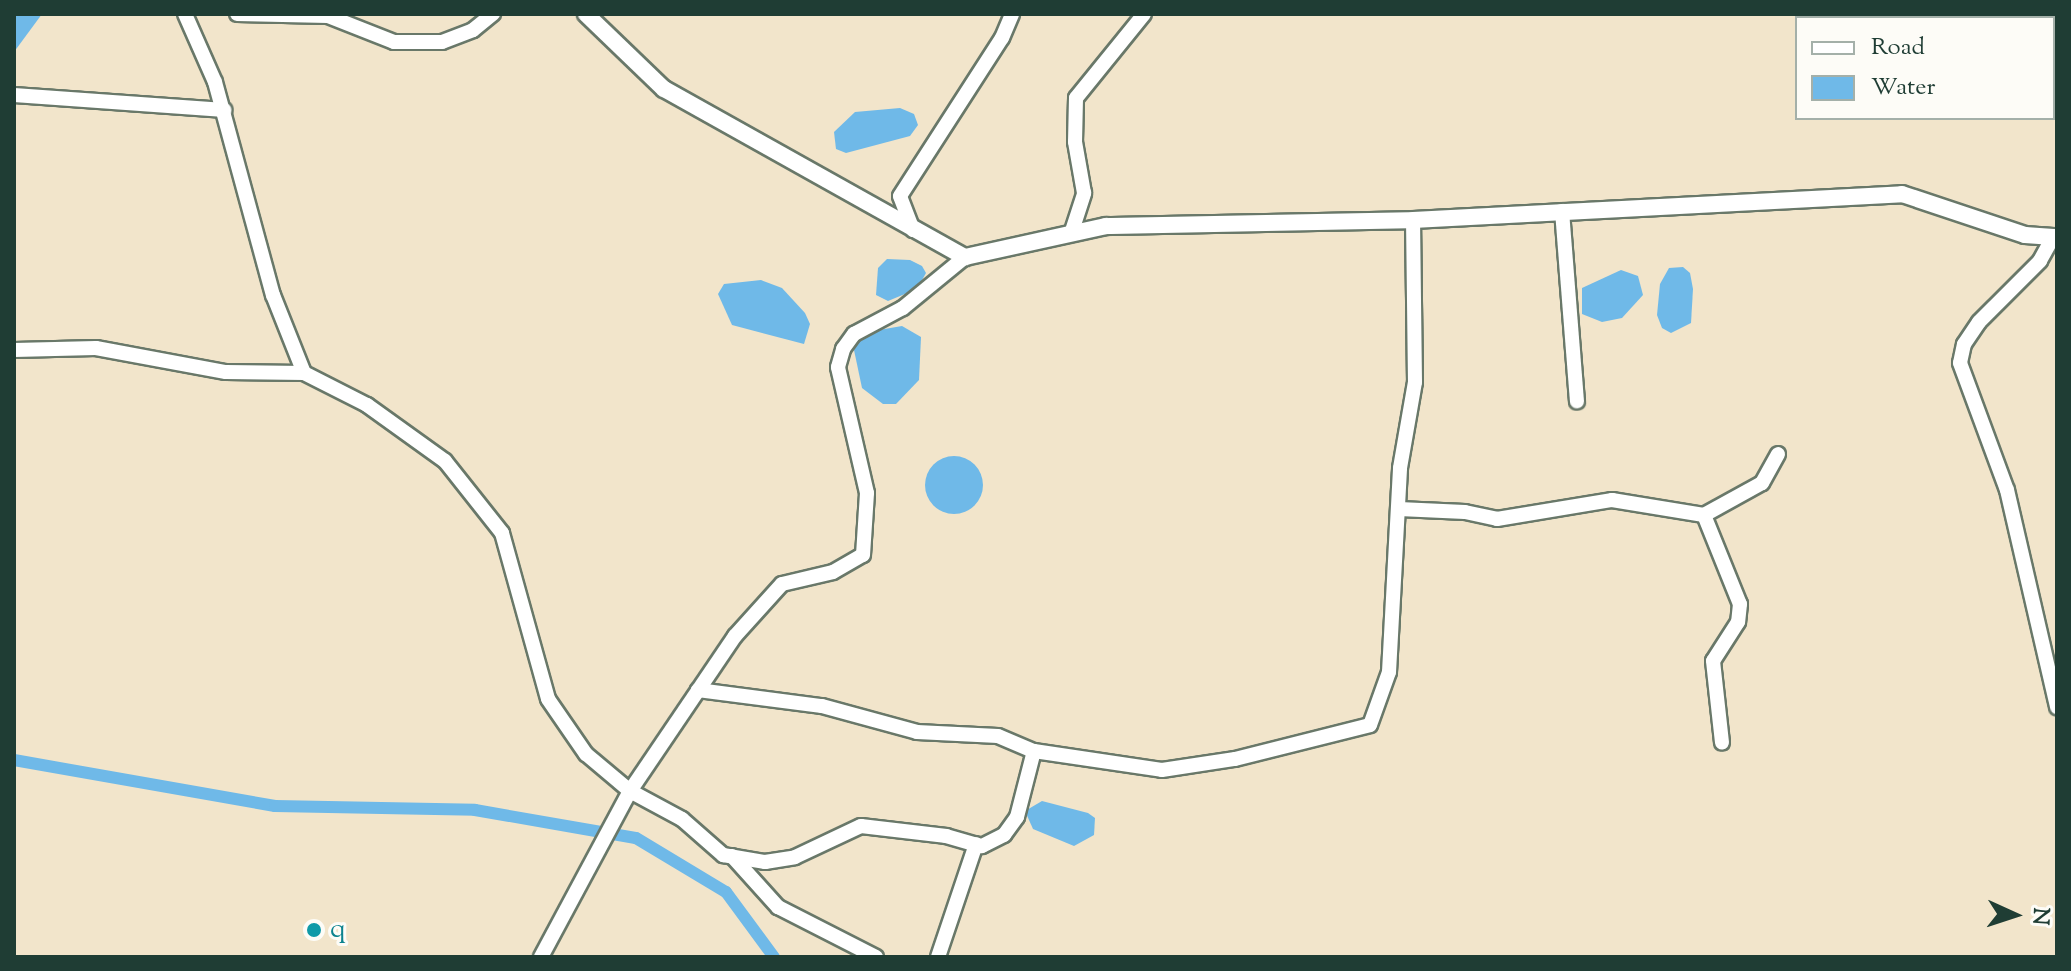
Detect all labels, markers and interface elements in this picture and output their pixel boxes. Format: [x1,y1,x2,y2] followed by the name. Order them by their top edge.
[1795,16,2055,120] legend
[1871,31,1925,65] text: Road
[1871,71,1935,105] text: Water
[1975,875,2055,955] north arrow
[2023,907,2055,926] text: N
[330,913,346,947] place label: q
[305,921,323,939] marker: q

